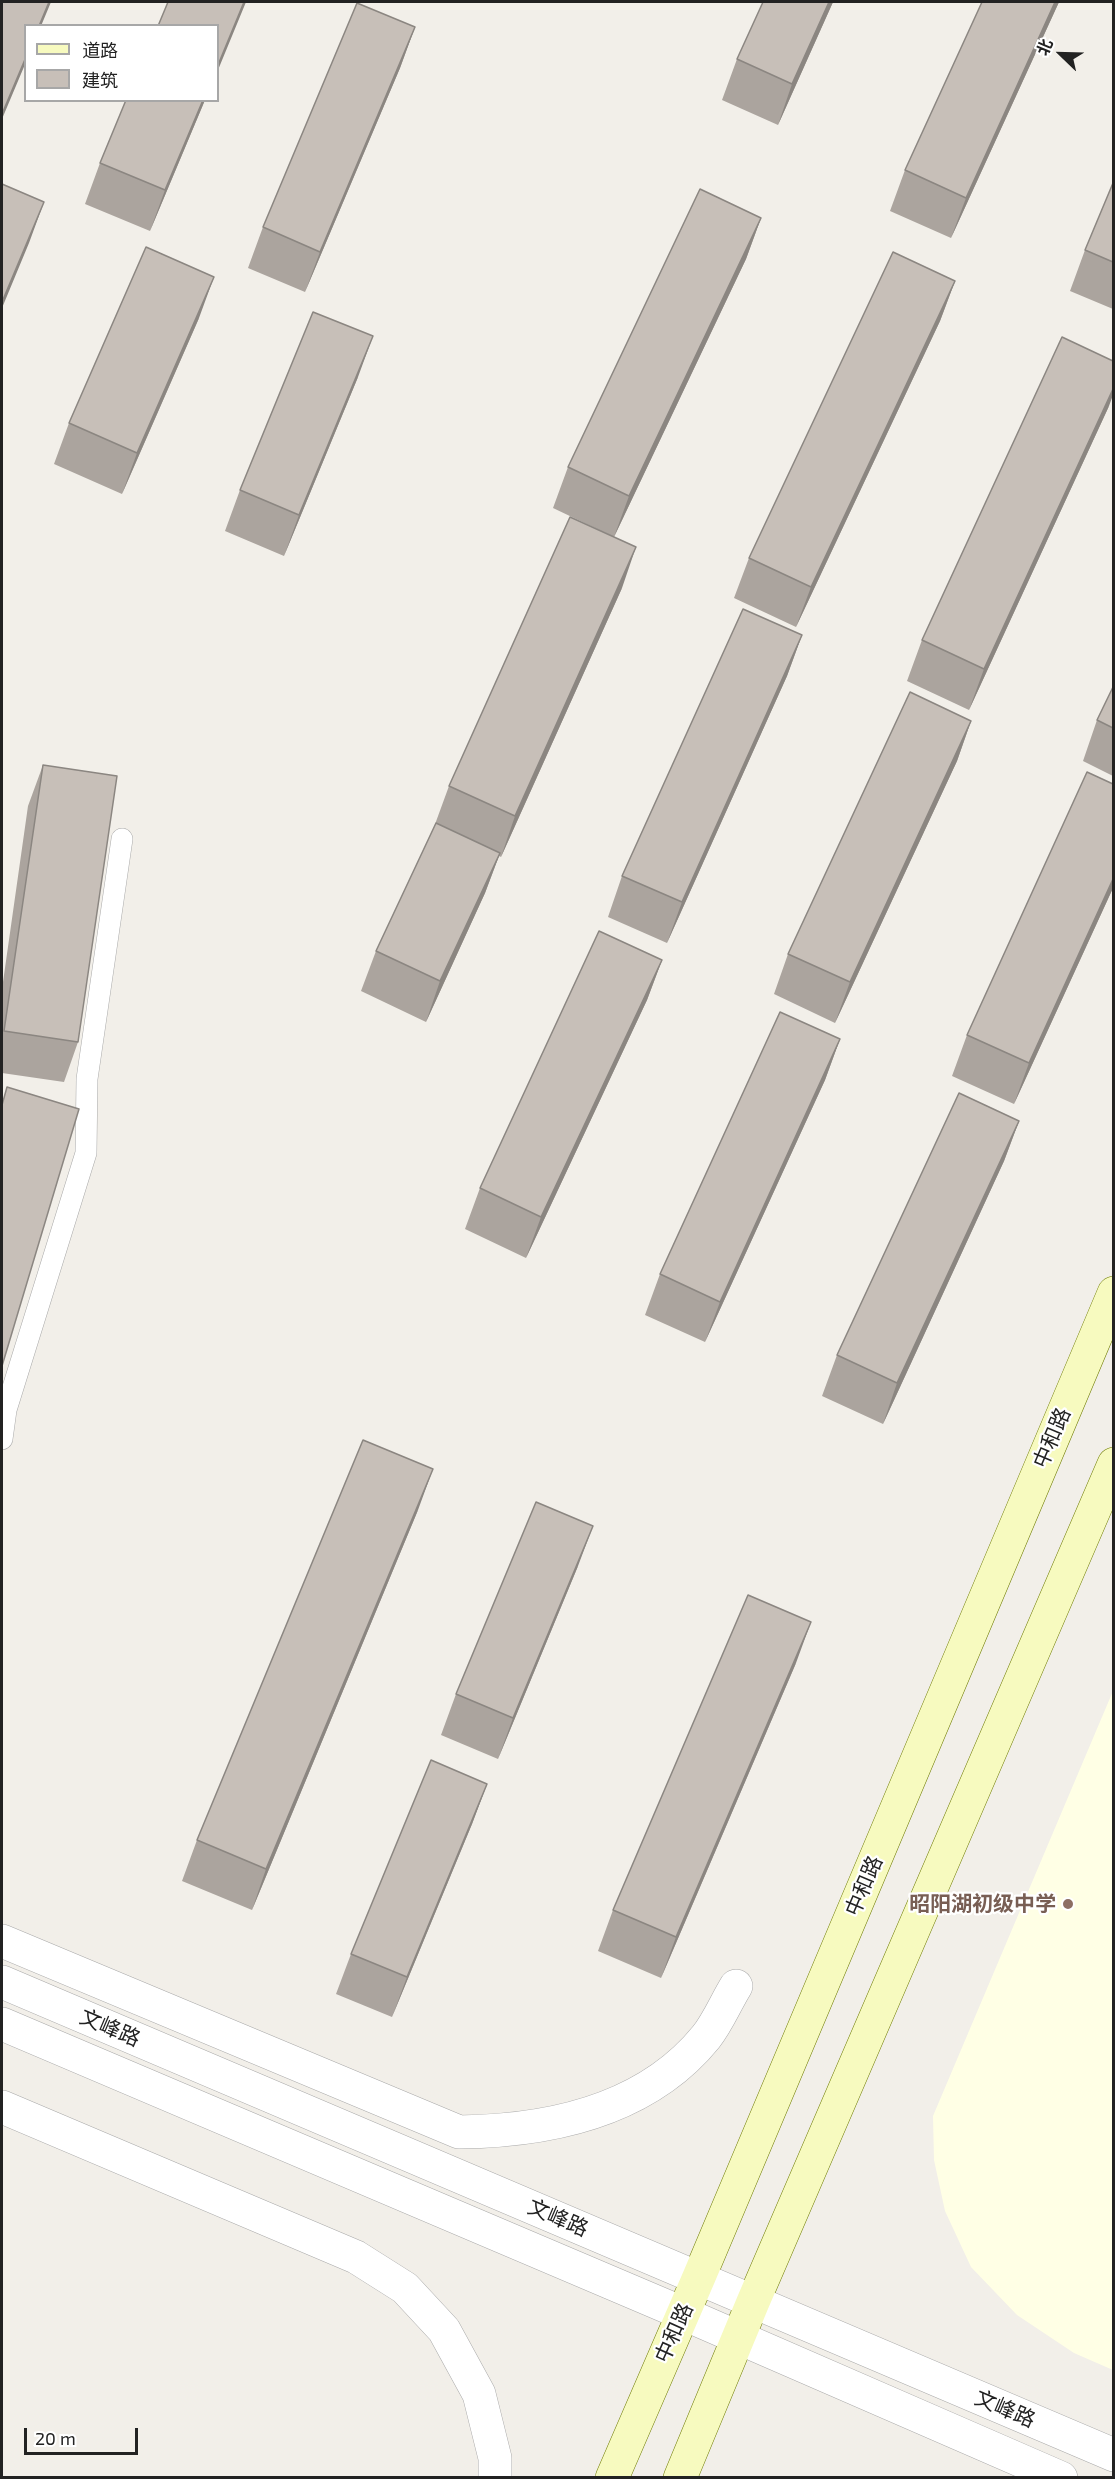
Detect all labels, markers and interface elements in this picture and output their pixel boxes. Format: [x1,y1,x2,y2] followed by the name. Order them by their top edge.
[24,24,219,102] legend
[1031,24,1091,84] north arrow
[1032,36,1056,58] text: 北
[82,39,118,61] text: 道路
[82,69,118,91] text: 建筑
[1028,1404,1076,1472] street label: 中和路
[840,1852,888,1920] street label: 中和路
[909,1891,1056,1917] place label: 昭阳湖初级中学
[1061,1897,1075,1911] marker: 昭阳湖初级中学
[76,2004,144,2052] street label: 文峰路
[524,2194,592,2242] street label: 文峰路
[650,2299,698,2367] street label: 中和路
[971,2385,1039,2433] street label: 文峰路
[27,2416,141,2454] scale bar
[35,2427,76,2449] text: 20 m

